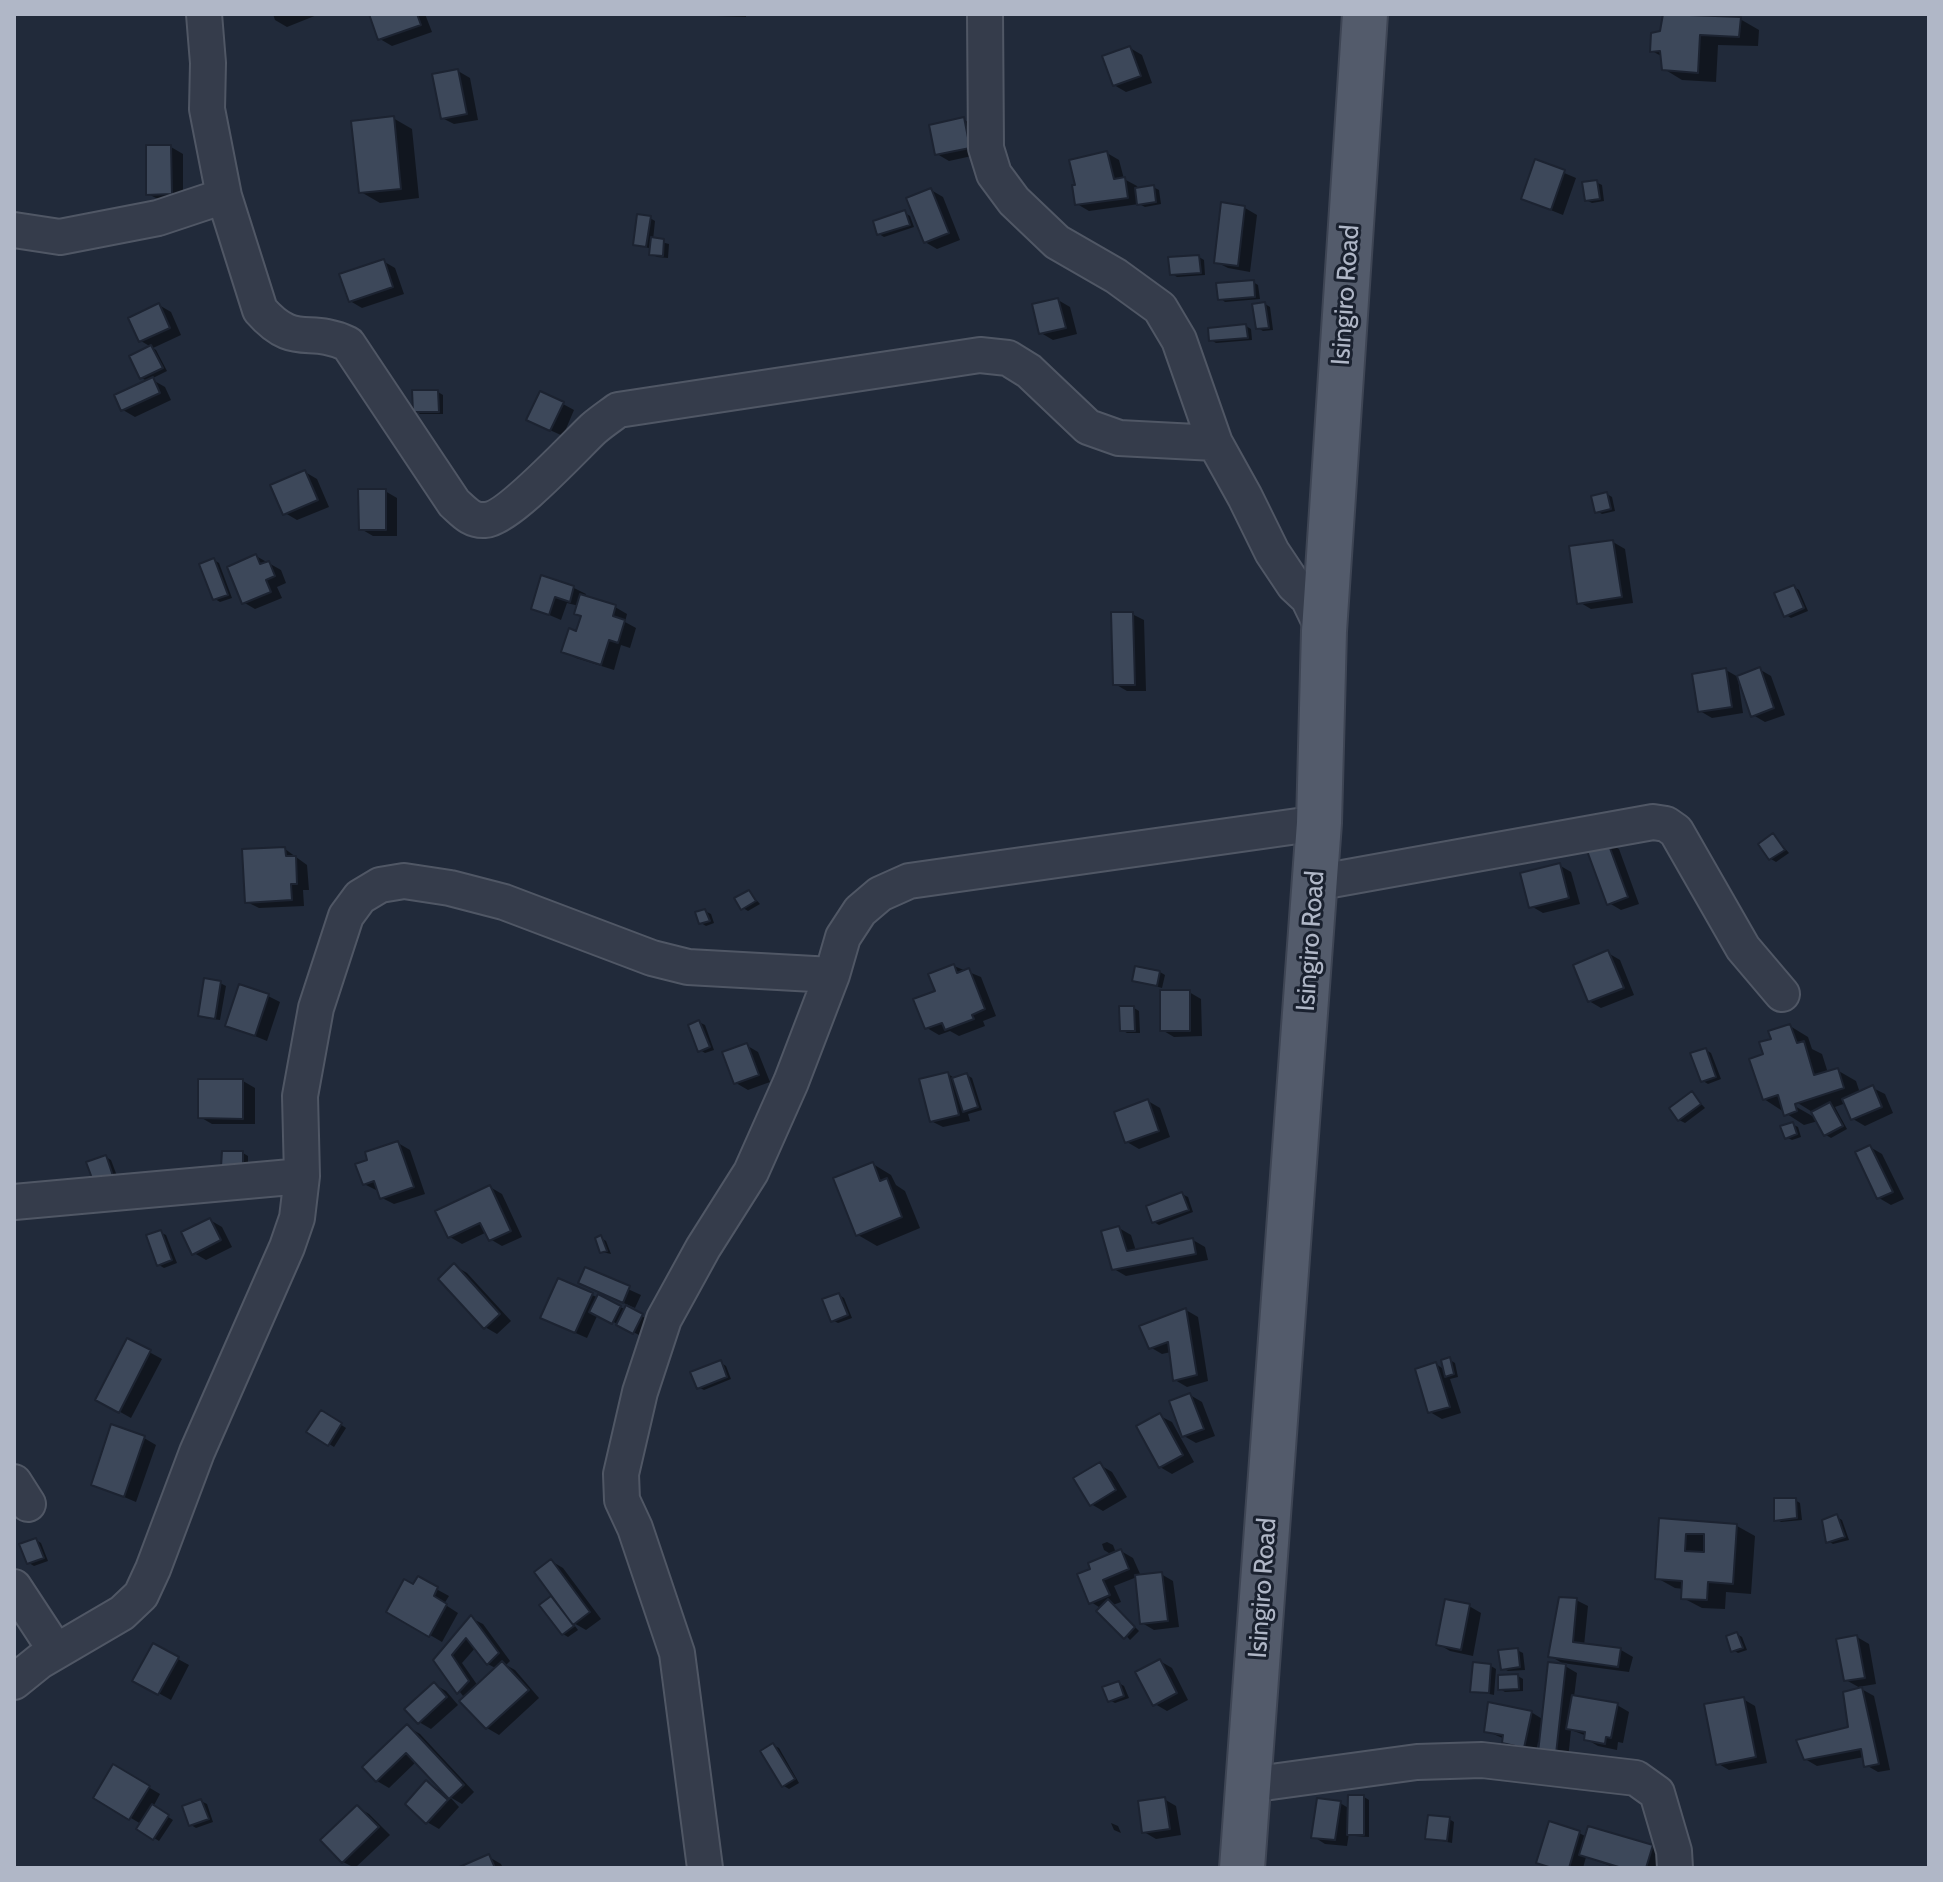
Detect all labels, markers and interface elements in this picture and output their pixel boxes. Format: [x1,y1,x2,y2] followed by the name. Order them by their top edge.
[1326,224,1366,366] street label: Isingiro Road
[1291,870,1331,1012] street label: Isingiro Road
[1243,1517,1283,1659] street label: Isingiro Road

